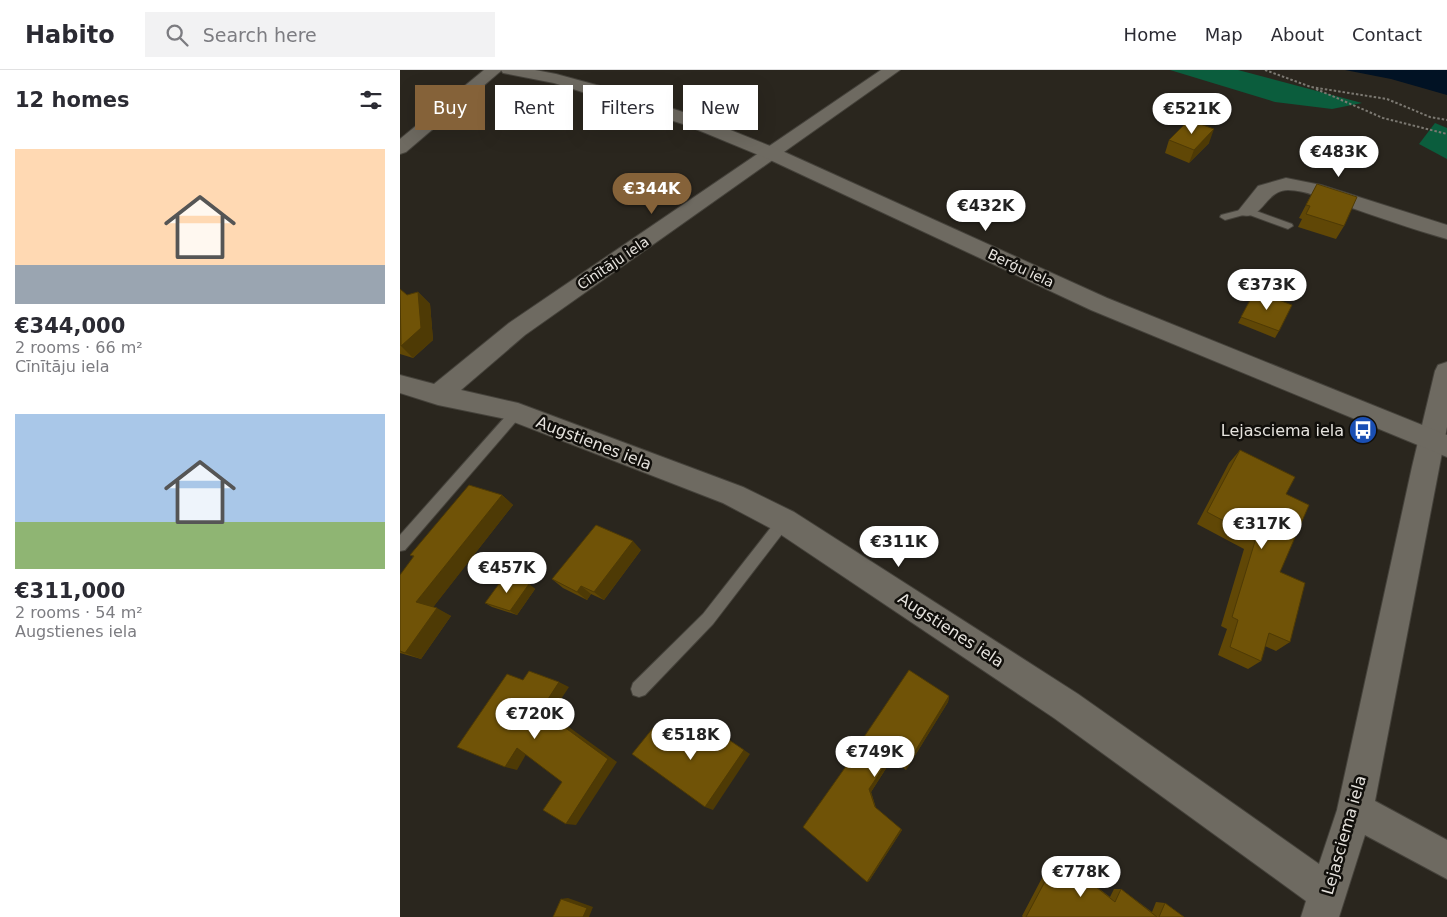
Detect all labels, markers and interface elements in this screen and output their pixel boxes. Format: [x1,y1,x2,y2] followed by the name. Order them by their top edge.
[145,12,495,57] search box
[25,21,115,49] text: Habito
[163,21,191,49] icon: search
[203,24,317,46] text: Search here
[1124,24,1177,45] text: Home
[1205,24,1243,45] text: Map
[1271,24,1324,45] text: About
[1352,24,1422,45] text: Contact
[415,85,485,130] chip: Buy
[495,85,573,130] chip: Rent
[583,85,673,130] chip: Filters
[683,85,758,130] chip: New
[357,86,385,114] icon: filters
[15,88,130,112] text: 12 homes
[1157,92,1227,135] pin: €521K
[1164,99,1220,118] text: €521K
[1304,136,1374,178] pin: €483K
[1311,142,1367,161] text: €483K
[617,172,687,215] pin: €344K
[624,179,680,198] text: €344K
[155,182,245,272] icon: home
[951,190,1021,232] pin: €432K
[958,196,1014,215] text: €432K
[574,233,652,293] street label: Cīnītāju iela
[985,246,1057,290] street label: Berģu iela
[1232,268,1302,311] pin: €373K
[1239,275,1295,294] text: €373K
[15,314,125,338] text: €344,000
[15,338,143,357] text: 2 rooms · 66 m²
[15,357,110,376] text: Cīnītāju iela
[534,412,654,474] street label: Augstienes iela
[1348,415,1378,445] bus stop icon: Lejasciema iela
[1221,421,1344,440] place label: Lejasciema iela
[155,447,245,537] icon: home
[1227,508,1297,550] pin: €317K
[1234,514,1290,533] text: €317K
[864,526,934,568] pin: €311K
[871,532,927,551] text: €311K
[472,552,542,594] pin: €457K
[479,558,535,577] text: €457K
[15,579,125,603] text: €311,000
[895,589,1007,671] street label: Augstienes iela
[15,603,143,622] text: 2 rooms · 54 m²
[15,622,137,641] text: Augstienes iela
[500,698,570,740] pin: €720K
[507,704,563,723] text: €720K
[656,718,726,761] pin: €518K
[663,725,719,744] text: €518K
[840,736,910,778] pin: €749K
[847,742,903,761] text: €749K
[1318,773,1370,897] street label: Lejasciema iela
[1046,856,1116,898] pin: €778K
[1053,862,1109,881] text: €778K

